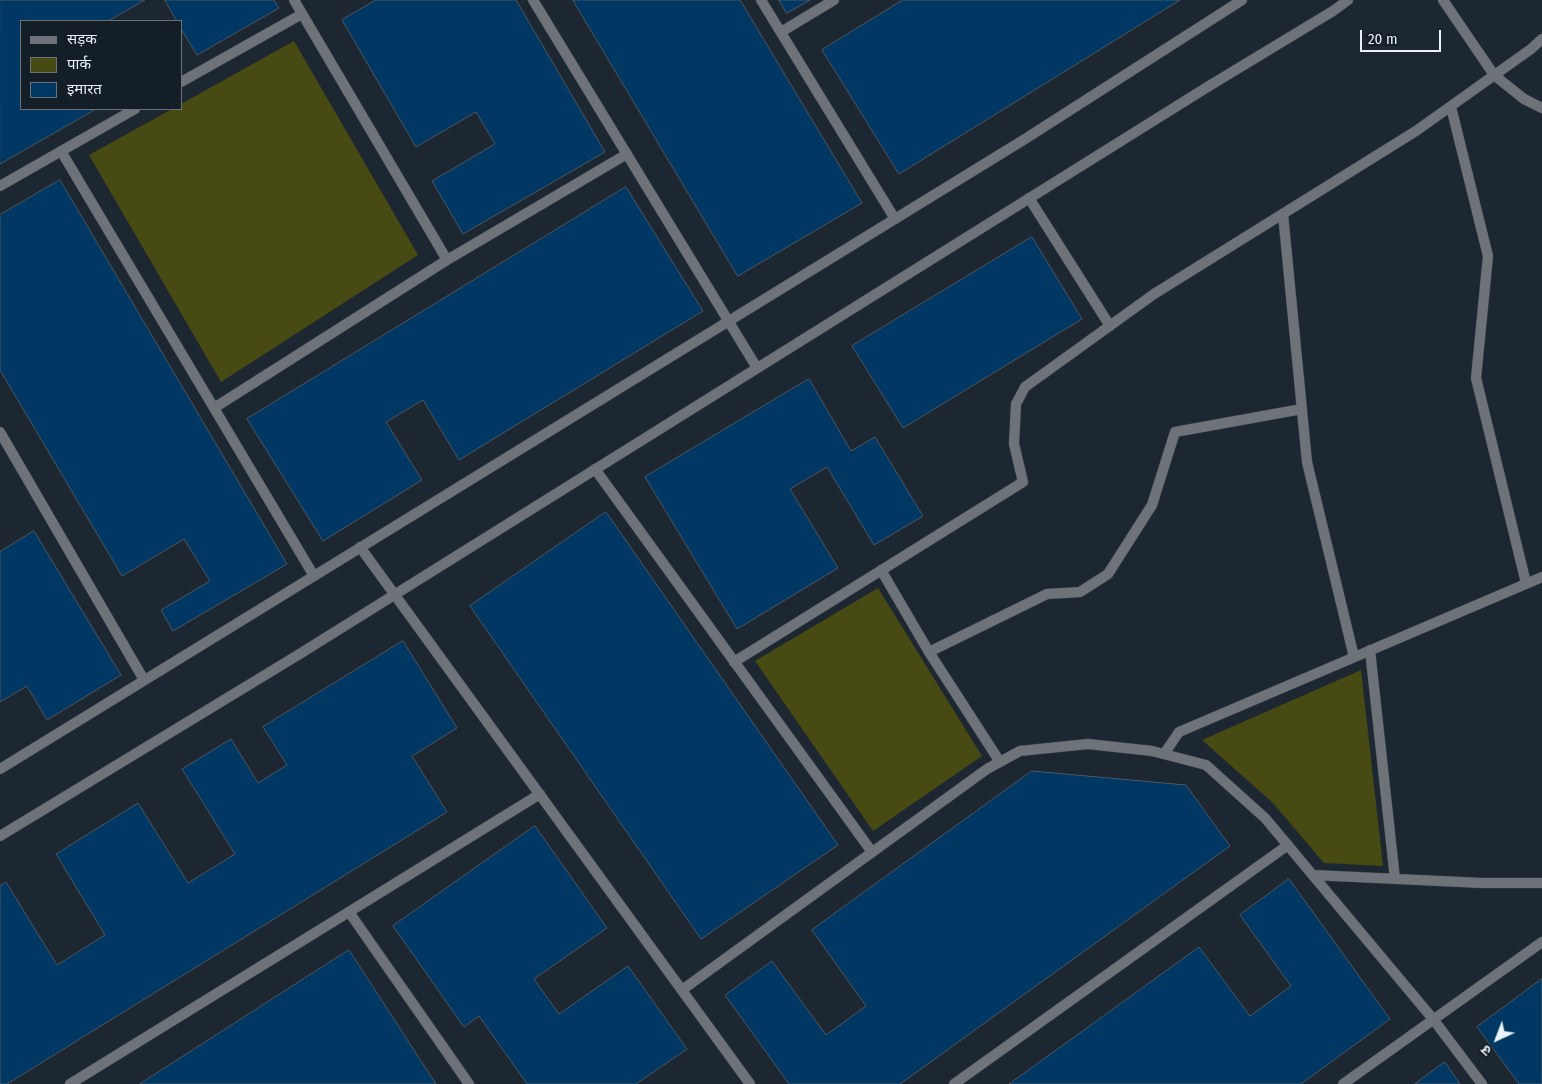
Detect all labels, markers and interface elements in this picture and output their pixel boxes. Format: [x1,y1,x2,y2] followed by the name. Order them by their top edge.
[20,20,182,110] legend
[1362,20,1443,52] scale bar
[67,30,97,48] text: सड़क
[1368,30,1398,48] text: 20 m
[67,55,91,73] text: पार्क
[67,80,102,98] text: इमारत
[1472,1014,1522,1064] north arrow
[1478,1041,1495,1059] text: उ

